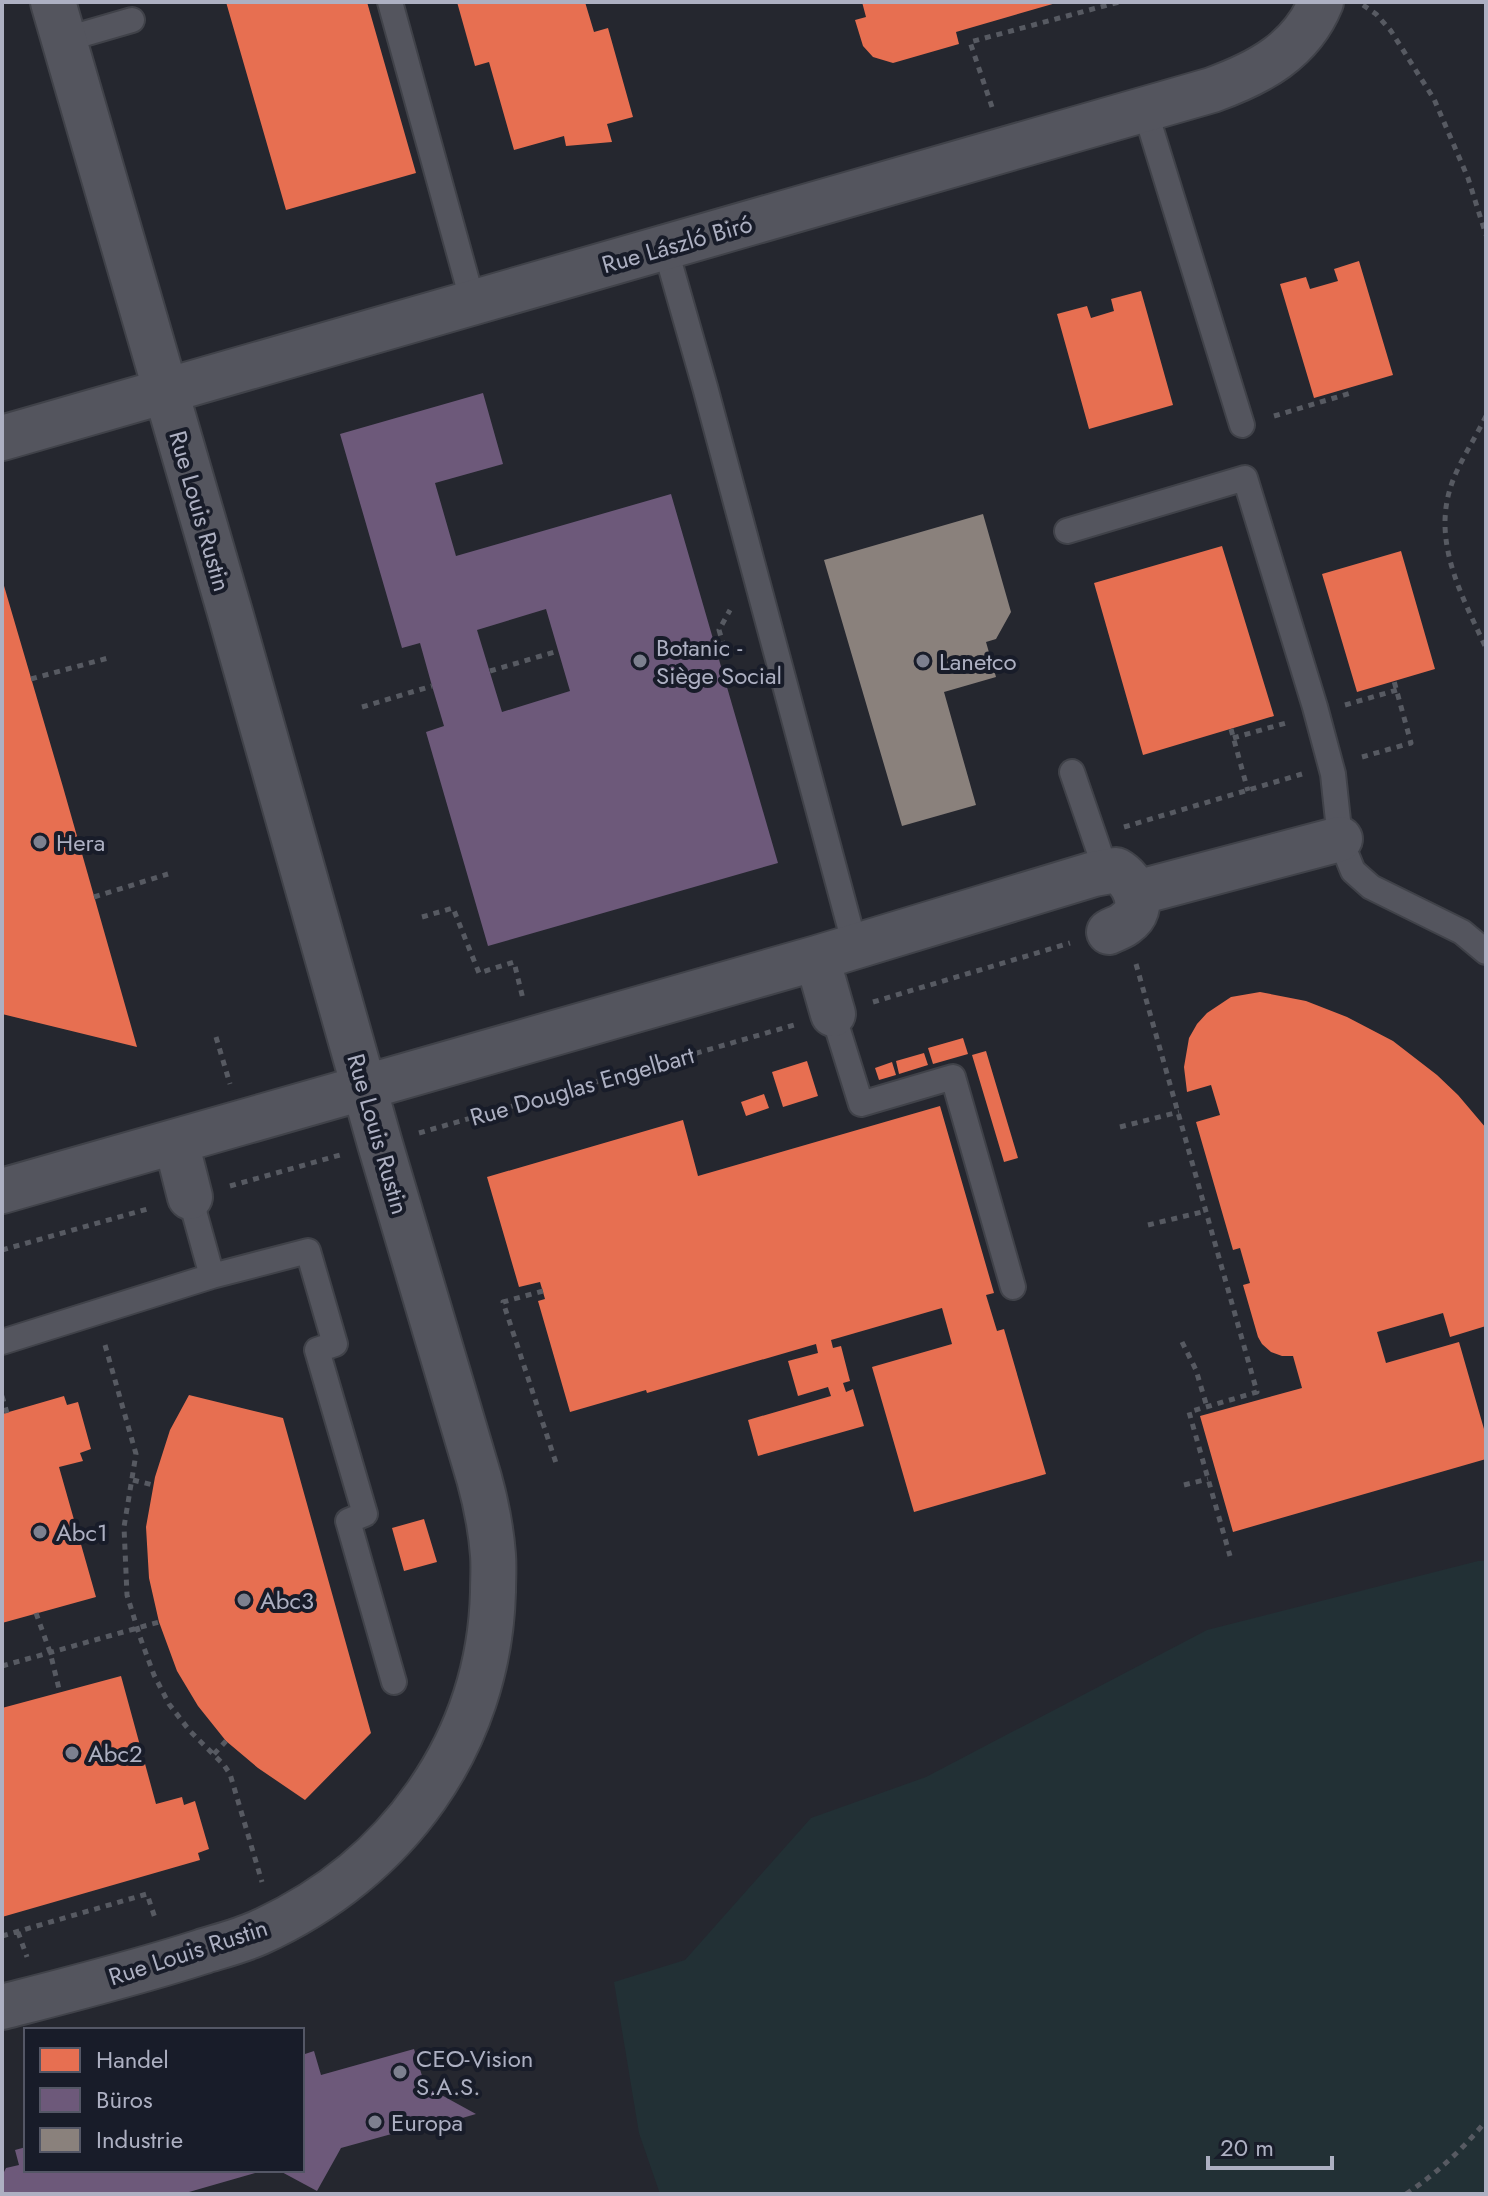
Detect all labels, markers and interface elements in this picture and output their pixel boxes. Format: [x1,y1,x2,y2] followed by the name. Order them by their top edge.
[598,206,756,282] street label: Rue László Biró
[160,427,240,595] street label: Rue Louis Rustin
[656,630,782,693] place label: Botanic - Siège Social
[939,644,1017,679] place label: Lanetco
[631,652,649,670] marker: Botanic - Siège Social
[914,652,932,670] marker: Lanetco
[56,825,105,860] place label: Hera
[31,833,49,851] marker: Hera
[466,1037,698,1135] street label: Rue Douglas Engelbart
[338,1050,418,1218] street label: Rue Louis Rustin
[56,1515,108,1550] place label: Abc1
[31,1523,49,1541] marker: Abc1
[260,1583,314,1618] place label: Abc3
[235,1591,253,1609] marker: Abc3
[88,1736,143,1771] place label: Abc2
[63,1744,81,1762] marker: Abc2
[104,1910,272,1994] street label: Rue Louis Rustin
[24,2028,304,2172] legend
[416,2041,533,2104] place label: CEO-Vision S.A.S.
[96,2042,169,2077] text: Handel
[391,2063,409,2081] marker: CEO-Vision S.A.S.
[96,2082,153,2117] text: Büros
[391,2105,463,2140] place label: Europa
[366,2113,384,2131] marker: Europa
[1208,2120,1332,2170] scale bar
[96,2122,183,2157] text: Industrie
[1220,2130,1274,2165] text: 20 m

